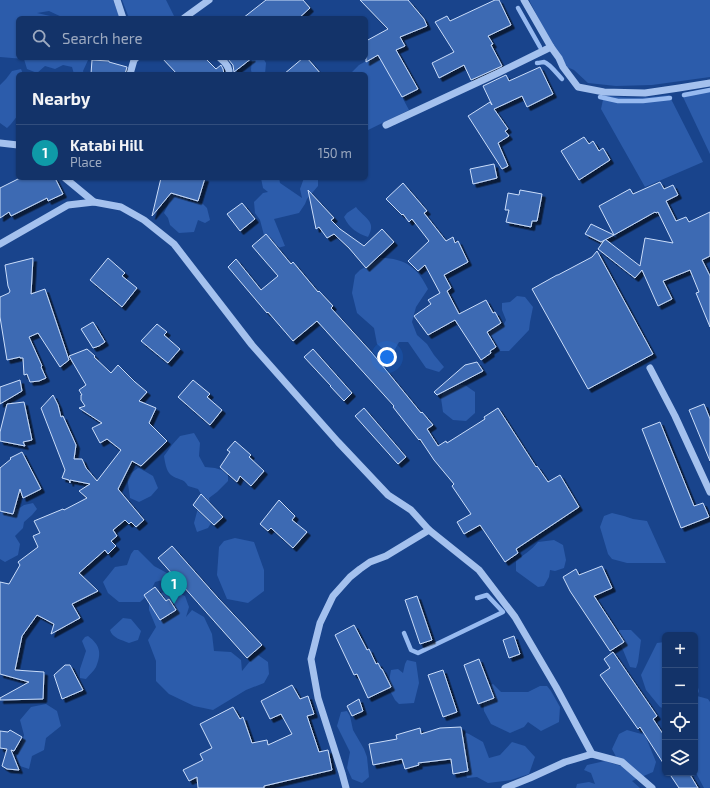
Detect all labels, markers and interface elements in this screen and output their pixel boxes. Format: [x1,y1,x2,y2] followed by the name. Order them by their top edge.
[16,16,368,60] search box
[30,27,52,49] icon: search
[62,29,143,47] text: Search here
[32,88,90,108] text: Nearby
[70,136,143,154] text: Katabi Hill
[42,145,48,161] text: 1
[318,145,352,161] text: 150 m
[70,154,102,170] text: Place
[377,347,397,367] your location
[161,571,187,604] pin: 1
[662,632,698,776] map controls
[662,632,698,668] button: +
[662,668,698,704] button: −
[662,704,698,740] button: locate
[662,740,698,776] button: layers

